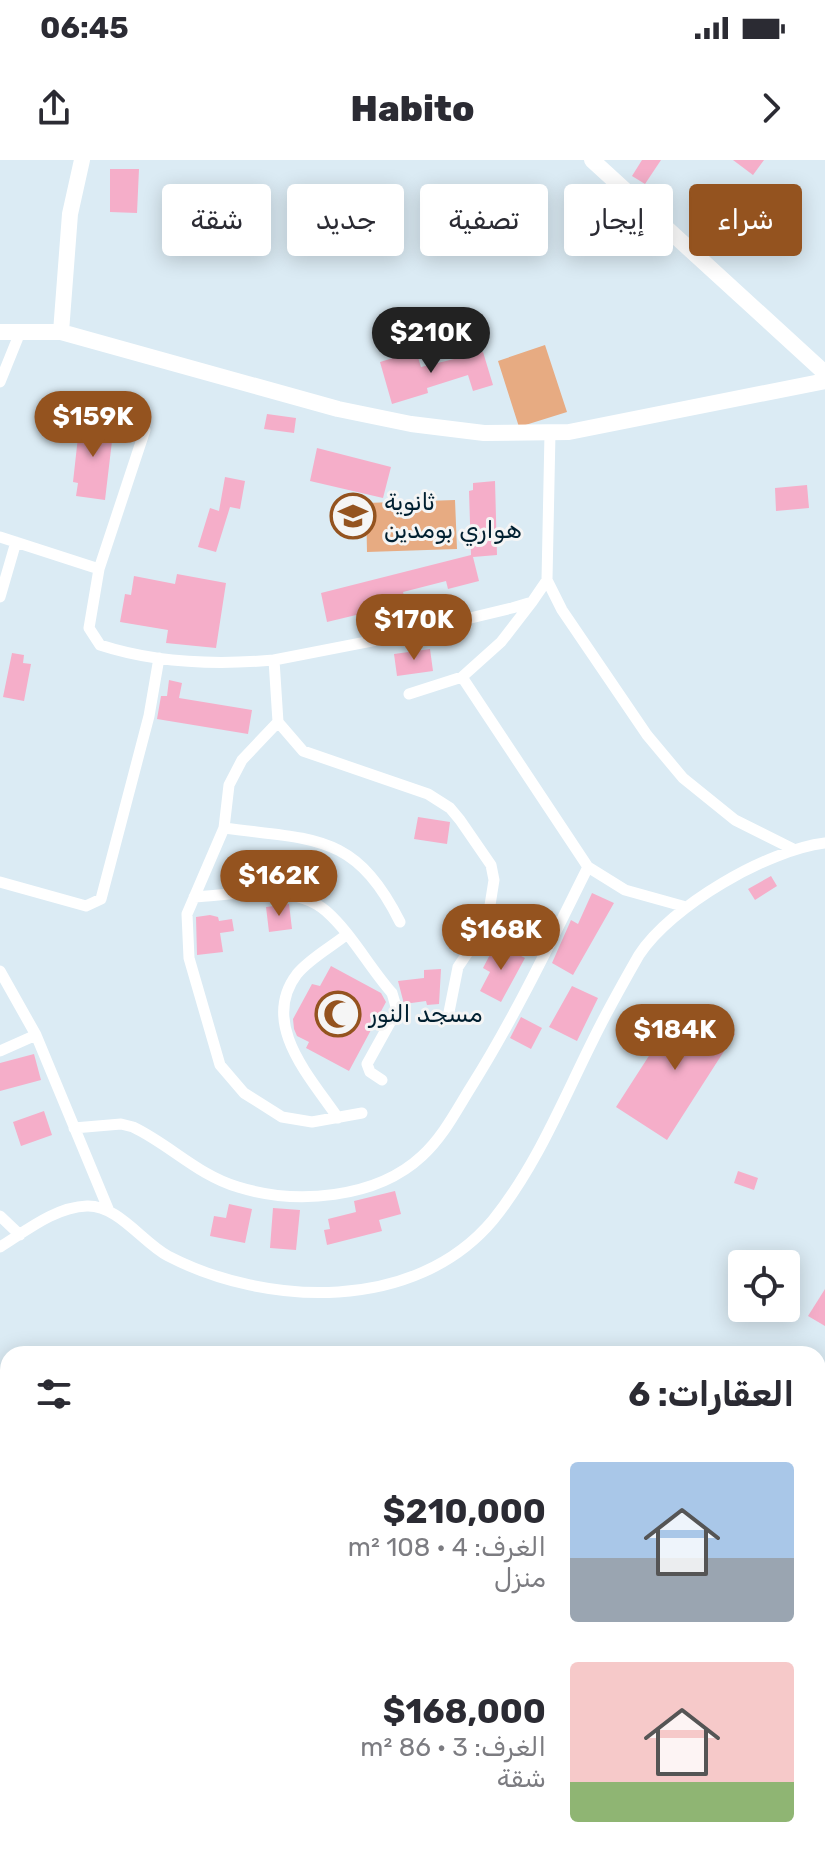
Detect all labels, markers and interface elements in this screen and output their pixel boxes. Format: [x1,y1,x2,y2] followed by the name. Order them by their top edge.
[40,10,129,46] text: 06:45
[32,86,76,130] icon: share
[749,86,793,130] icon: forward
[351,87,474,130] text: Habito
[162,184,271,256] chip: شقة
[287,184,404,256] chip: جديد
[420,184,548,256] chip: تصفية
[564,184,673,256] chip: إيجار
[689,184,802,256] chip: شراء
[375,307,487,375] pin: $210K
[390,317,472,348] text: $210K
[37,391,149,459] pin: $159K
[53,401,134,432] text: $159K
[384,488,522,547] place label: ثانوية هواري بومدين
[329,492,377,540] school or university icon: ثانوية هواري بومدين
[358,594,470,662] pin: $170K
[374,604,454,635] text: $170K
[223,850,335,918] pin: $162K
[238,860,320,891] text: $162K
[445,904,557,972] pin: $168K
[460,914,542,945] text: $168K
[314,990,362,1038] mosque icon: مسجد النور
[367,1000,483,1028] place label: مسجد النور
[619,1004,731,1072] pin: $184K
[634,1014,716,1045] text: $184K
[728,1250,800,1322] map controls
[728,1250,800,1322] button: locate
[32,1372,76,1416] icon: filters
[628,1374,794,1415] text: العقارات: 6
[383,1491,546,1532] text: $210,000
[634,1494,730,1590] icon: home
[348,1532,546,1563] text: الغرف: 4 · 108 m²
[494,1563,546,1594] text: منزل
[383,1691,546,1732] text: $168,000
[634,1694,730,1790] icon: home
[360,1732,546,1763] text: الغرف: 3 · 86 m²
[497,1763,546,1794] text: شقة

